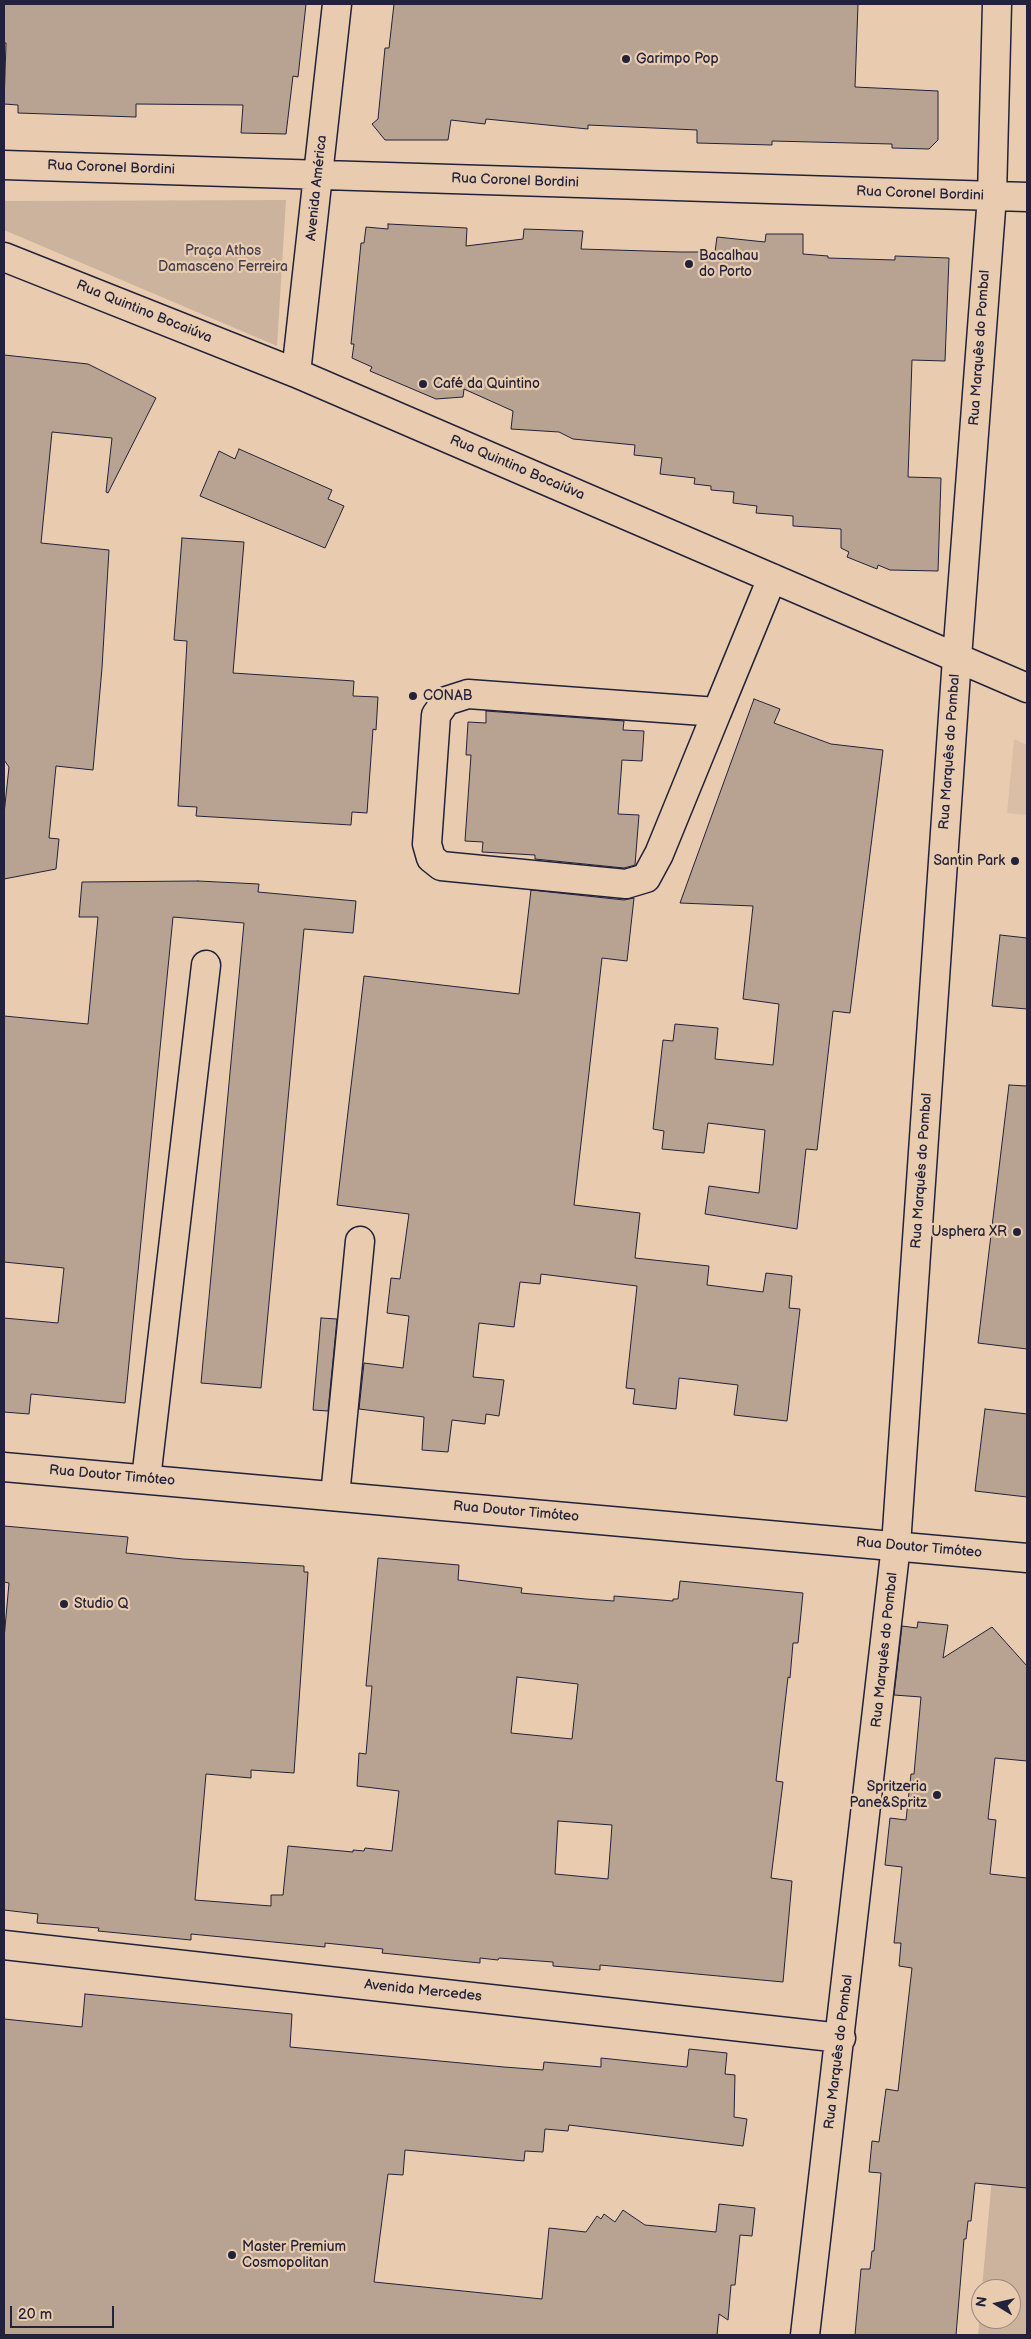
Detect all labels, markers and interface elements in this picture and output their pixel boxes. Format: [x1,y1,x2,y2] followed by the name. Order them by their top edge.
[636,51,719,67] place label: Garimpo Pop
[620,53,632,65] marker: Garimpo Pop
[303,134,331,242] street label: Avenida América
[47,157,175,179] street label: Rua Coronel Bordini
[451,170,579,192] street label: Rua Coronel Bordini
[856,183,984,205] street label: Rua Coronel Bordini
[158,243,288,276] park label: Praça Athos Damasceno Ferreira
[699,248,758,280] place label: Bacalhau do Porto
[683,258,695,270] marker: Bacalhau do Porto
[966,270,994,426] street label: Rua Marquês do Pombal
[74,277,214,347] street label: Rua Quintino Bocaiúva
[433,376,540,392] place label: Café da Quintino
[417,378,429,390] marker: Café da Quintino
[447,432,587,504] street label: Rua Quintino Bocaiúva
[936,674,964,830] street label: Rua Marquês do Pombal
[423,688,472,704] place label: CONAB
[407,690,419,702] marker: CONAB
[933,853,1005,869] place label: Santin Park
[1009,855,1021,867] marker: Santin Park
[908,1093,936,1249] street label: Rua Marquês do Pombal
[931,1224,1007,1240] place label: Usphera XR
[1011,1226,1023,1238] marker: Usphera XR
[48,1462,176,1490] street label: Rua Doutor Timóteo
[452,1498,580,1526] street label: Rua Doutor Timóteo
[855,1534,983,1562] street label: Rua Doutor Timóteo
[868,1572,902,1728] street label: Rua Marquês do Pombal
[74,1596,128,1612] place label: Studio Q
[58,1598,70,1610] marker: Studio Q
[849,1779,927,1811] place label: Spritzeria Pane&Spritz
[931,1789,943,1801] marker: Spritzeria Pane&Spritz
[821,1974,857,2130] street label: Rua Marquês do Pombal
[363,1976,483,2006] street label: Avenida Mercedes
[242,2239,346,2272] place label: Master Premium Cosmopolitan
[226,2249,238,2261] marker: Master Premium Cosmopolitan
[971,2279,1021,2329] north arrow
[972,2295,991,2308] text: N
[12,2296,116,2328] scale bar
[18,2305,52,2324] text: 20 m

